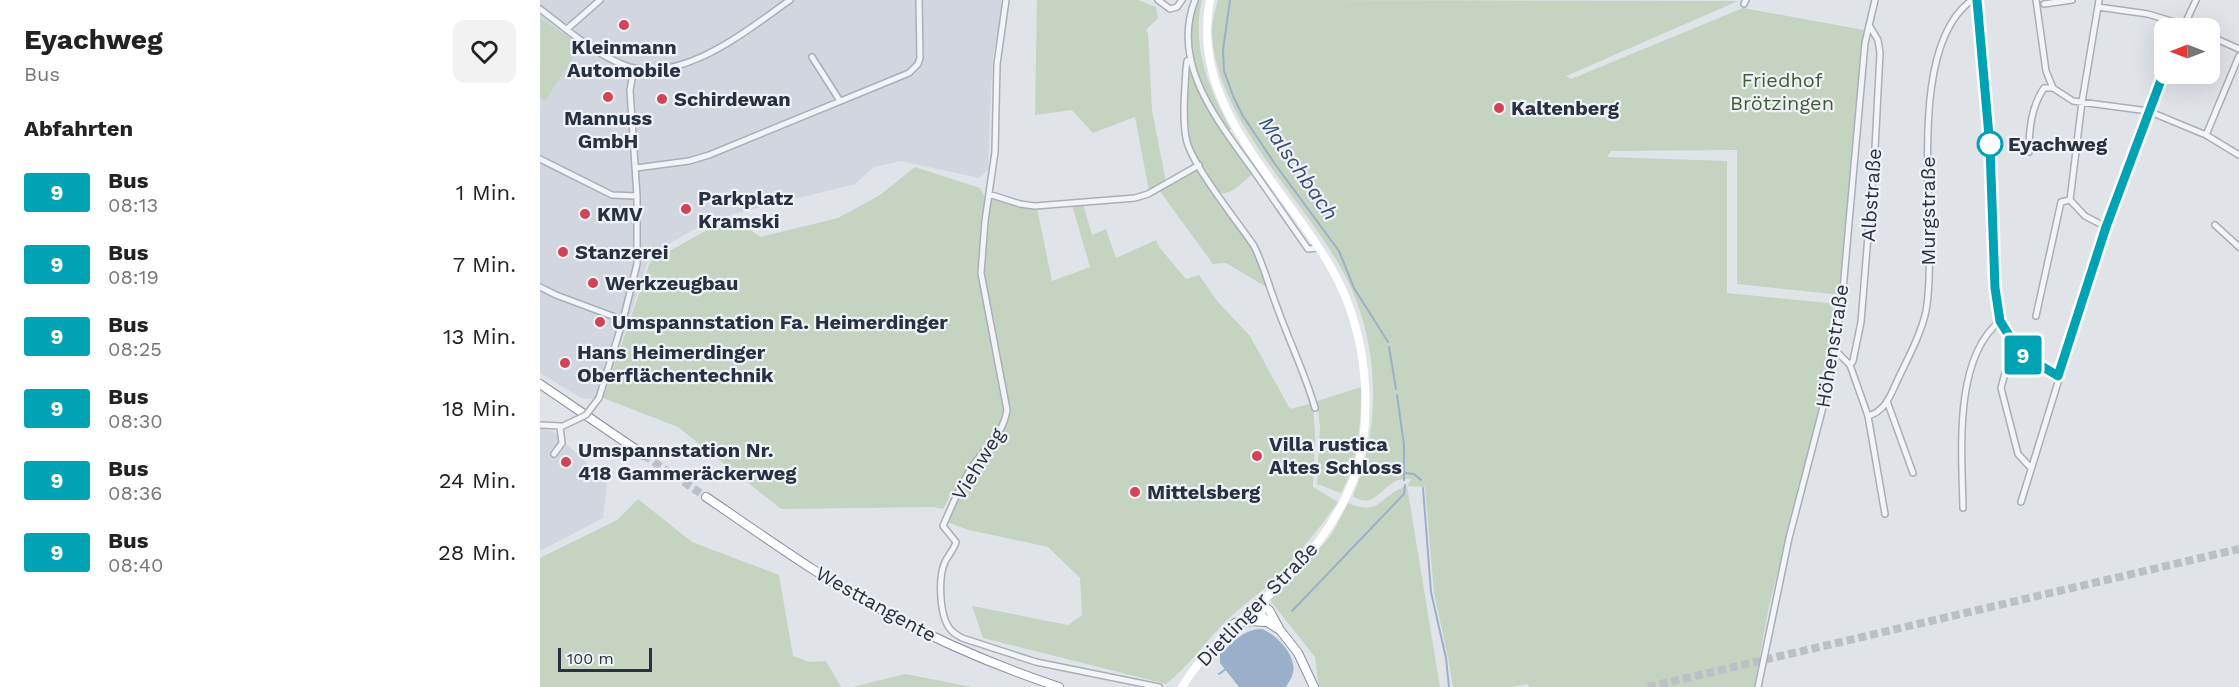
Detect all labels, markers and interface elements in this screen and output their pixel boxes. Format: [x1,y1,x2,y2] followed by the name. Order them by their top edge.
[617,18,631,32] marker: Kleinmann Automobile
[2154,18,2220,84] north arrow
[2154,18,2220,84] map controls
[453,20,516,83] button: heart
[24,23,163,56] text: Eyachweg
[567,35,681,82] place label: Kleinmann Automobile
[24,62,60,86] text: Bus
[1730,68,1834,115] park label: Friedhof Brötzingen
[674,87,791,111] place label: Schirdewan
[601,90,615,104] marker: Mannuss GmbH
[655,92,669,106] marker: Schirdewan
[1511,96,1620,120] place label: Kaltenberg
[1492,101,1506,115] marker: Kaltenberg
[564,106,652,153] place label: Mannuss GmbH
[1254,111,1344,225] water label: Malschbach
[24,116,133,141] text: Abfahrten
[1977,131,2003,157] marker: Eyachweg
[2008,132,2108,156] place label: Eyachweg
[1856,147,1886,243] street label: Albstraße
[1916,156,1940,266] street label: Murgstraße
[108,168,148,193] text: Bus
[51,180,63,205] text: 9
[456,180,516,205] text: 1 Min.
[698,186,793,233] place label: Parkplatz Kramski
[108,193,158,217] text: 08:13
[597,202,643,226] place label: KMV
[679,202,693,216] marker: Parkplatz Kramski
[578,207,592,221] marker: KMV
[108,240,148,265] text: Bus
[575,240,669,264] place label: Stanzerei
[556,245,570,259] marker: Stanzerei
[51,252,63,277] text: 9
[453,252,516,277] text: 7 Min.
[108,265,159,289] text: 08:19
[605,271,738,295] place label: Werkzeugbau
[586,276,600,290] marker: Werkzeugbau
[1810,282,1854,410] street label: Höhenstraße
[612,310,948,334] place label: Umspannstation Fa. Heimerdinger
[108,312,148,337] text: Bus
[593,315,607,329] marker: Umspannstation Fa. Heimerdinger
[51,324,63,349] text: 9
[443,324,516,349] text: 13 Min.
[2004,336,2042,374] line badge: 9
[108,337,162,361] text: 08:25
[577,340,774,387] place label: Hans Heimerdinger Oberflächentechnik
[2017,343,2029,368] text: 9
[558,356,572,370] marker: Hans Heimerdinger Oberflächentechnik
[108,384,148,409] text: Bus
[51,396,63,421] text: 9
[442,396,516,421] text: 18 Min.
[108,409,163,433] text: 08:30
[946,423,1010,505] street label: Viehweg
[1269,432,1402,479] place label: Villa rustica Altes Schloss
[578,438,797,485] place label: Umspannstation Nr. 418 Gammeräckerweg
[1250,449,1264,463] marker: Villa rustica Altes Schloss
[559,455,573,469] marker: Umspannstation Nr. 418 Gammeräckerweg
[108,456,148,481] text: Bus
[51,468,63,493] text: 9
[439,468,516,493] text: 24 Min.
[1147,480,1261,504] place label: Mittelsberg
[108,481,163,505] text: 08:36
[1128,485,1142,499] marker: Mittelsberg
[108,528,148,553] text: Bus
[1191,537,1323,671] street label: Dietlinger Straße
[51,540,63,565] text: 9
[438,540,516,565] text: 28 Min.
[108,553,163,577] text: 08:40
[812,561,940,647] street label: Westtangente
[558,645,652,672] scale bar
[567,649,614,668] text: 100 m

